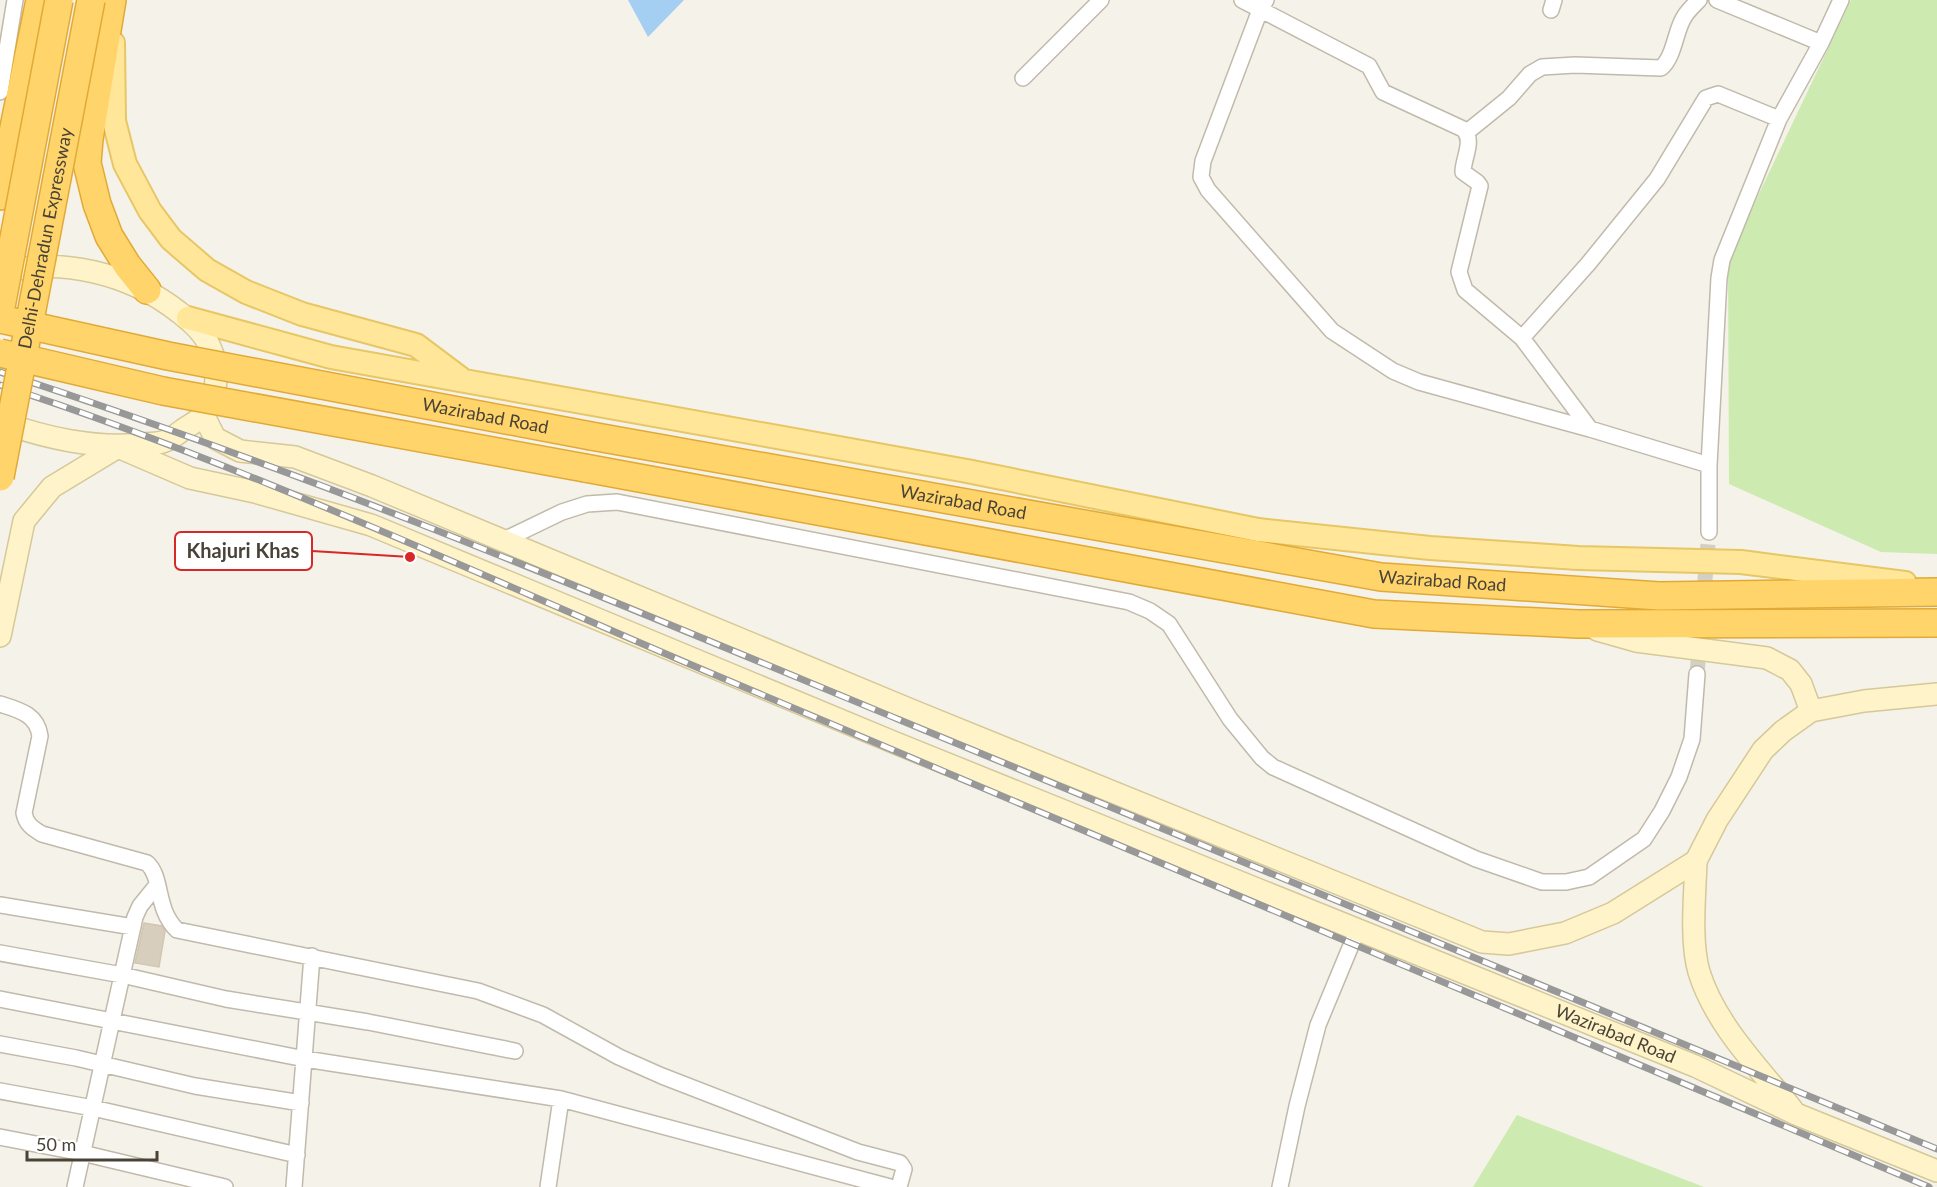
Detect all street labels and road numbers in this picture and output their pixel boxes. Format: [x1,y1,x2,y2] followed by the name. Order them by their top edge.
[13,125,77,350] street label: Delhi-Dehradun Expressway
[421,392,551,438] street label: Wazirabad Road
[898,479,1028,524] street label: Wazirabad Road
[1378,565,1507,596] street label: Wazirabad Road
[1552,999,1679,1067] street label: Wazirabad Road

